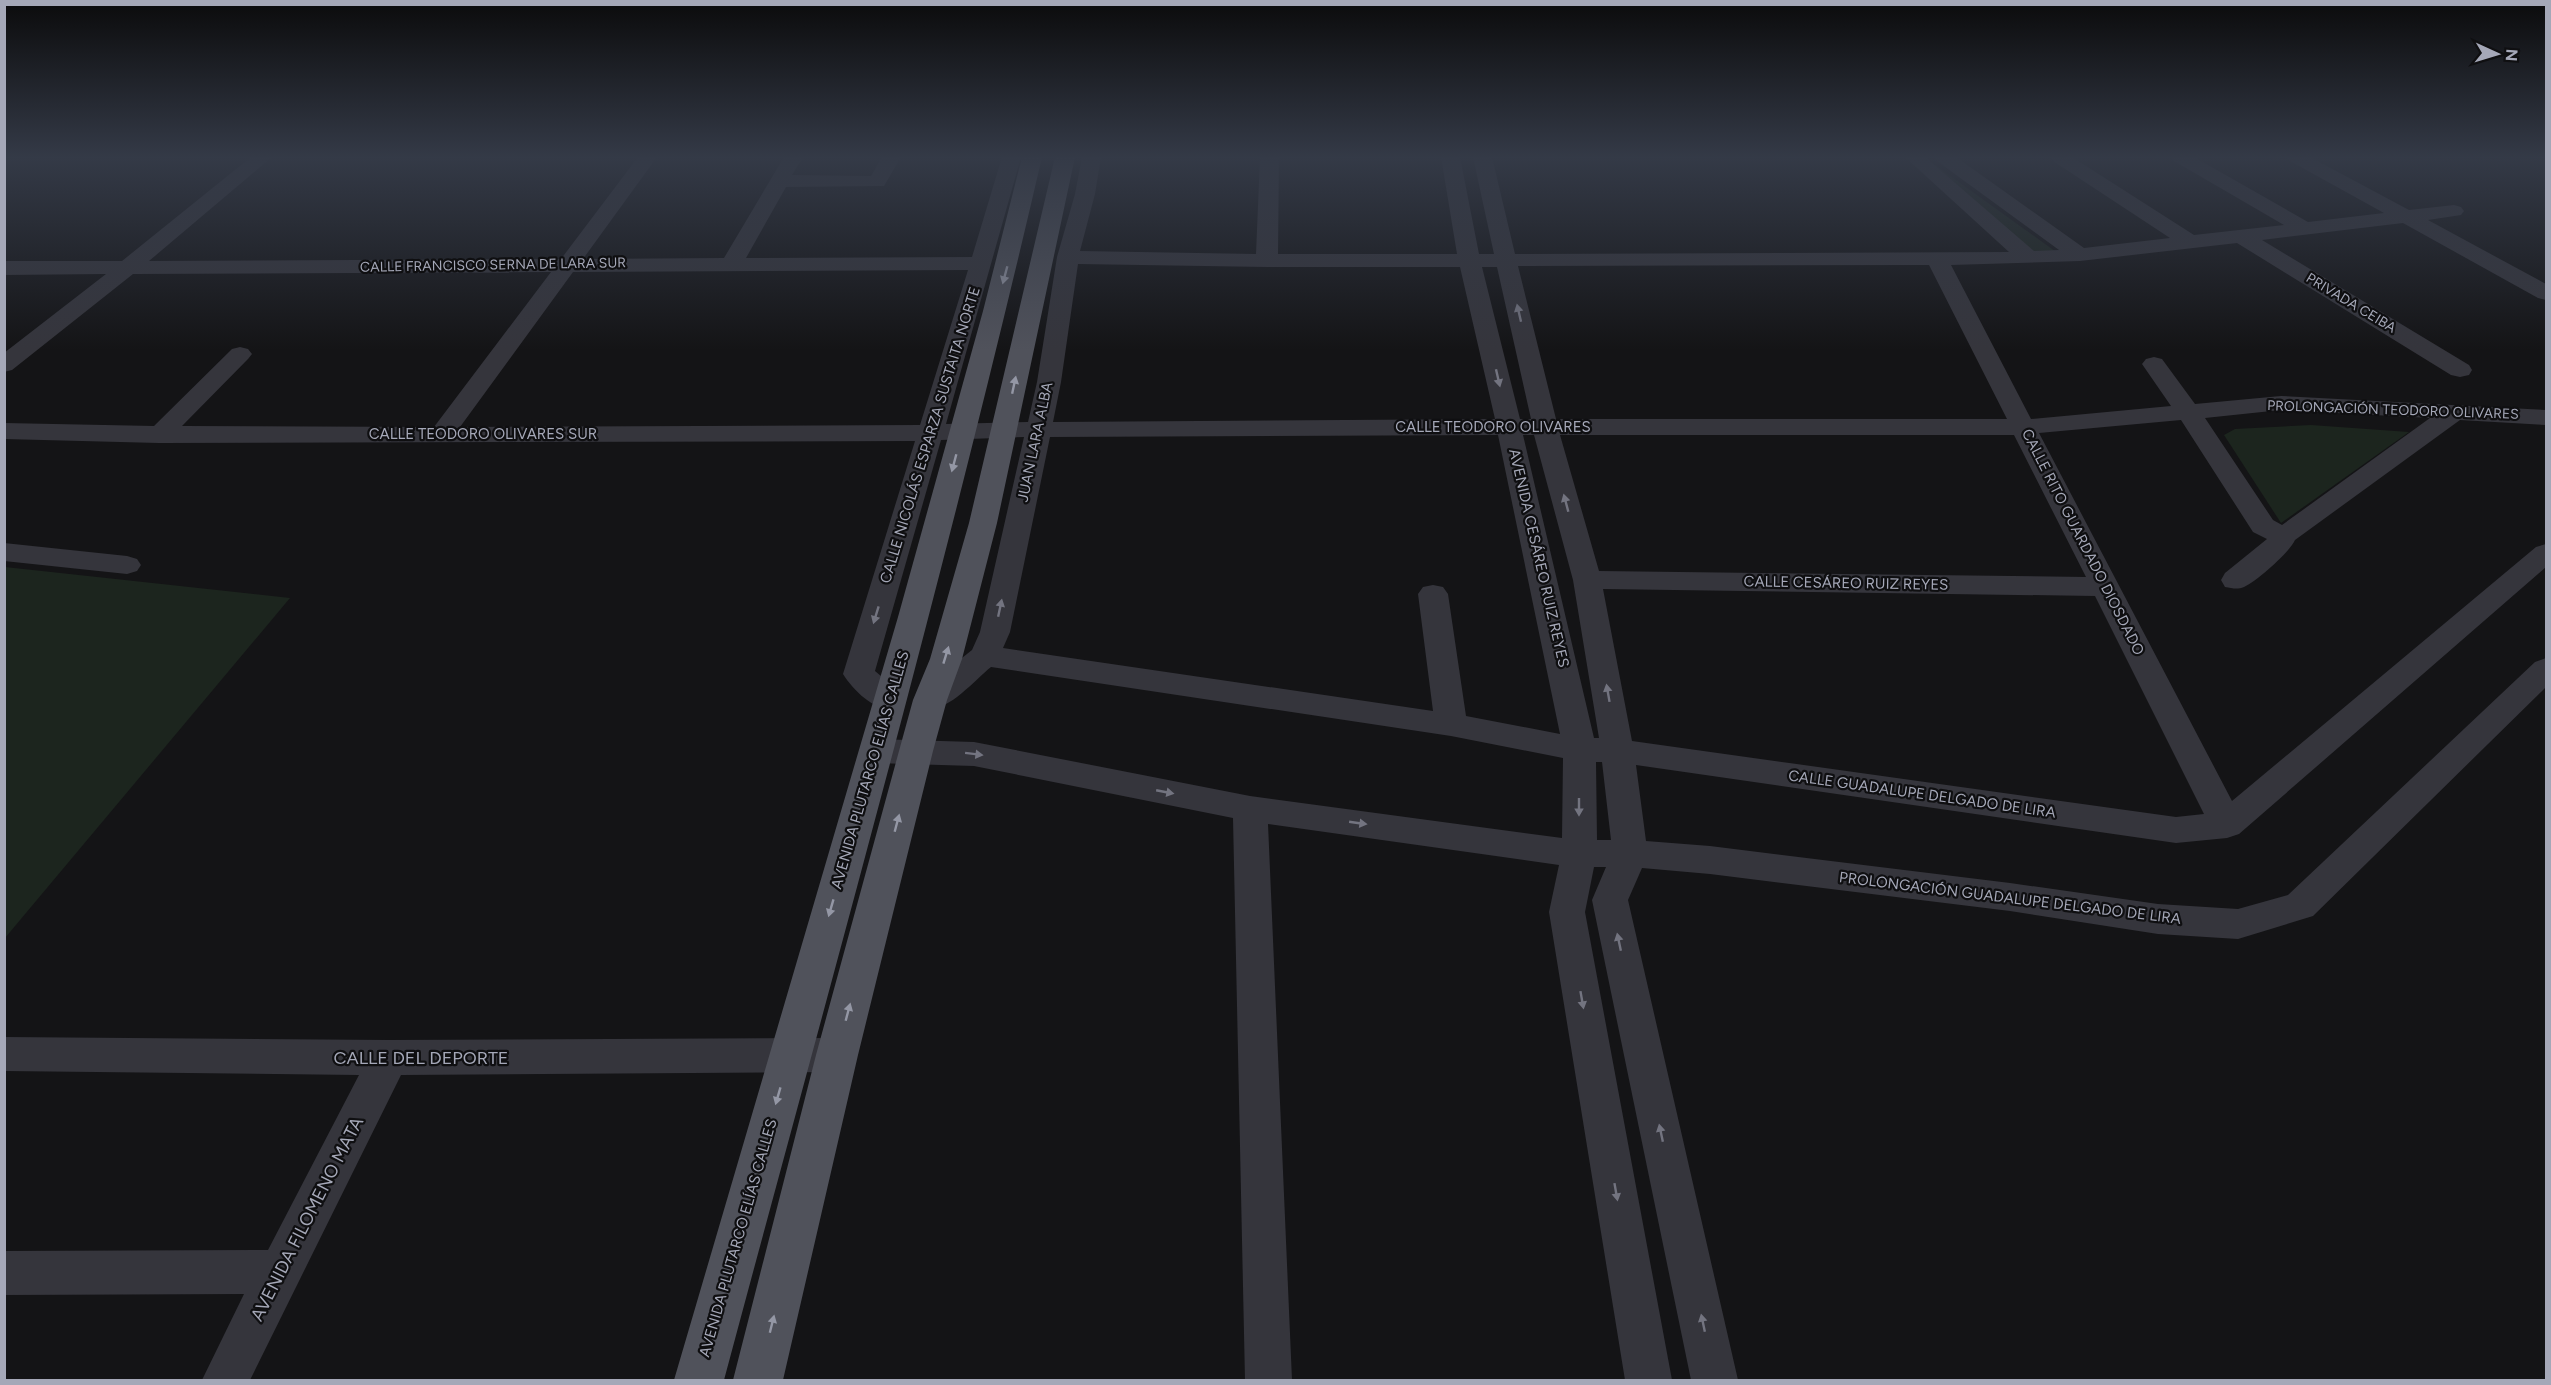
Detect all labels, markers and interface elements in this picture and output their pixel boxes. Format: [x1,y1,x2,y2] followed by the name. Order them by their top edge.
[2467,24,2527,84] north arrow
[2502,48,2521,62] text: N
[360,254,626,276] street label: CALLE FRANCISCO SERNA DE LARA SUR
[1000,266,1009,284] one-way arrow
[2303,269,2400,337] street label: PRIVADA CEIBA
[876,284,984,586] street label: CALLE NICOLÁS ESPARZA SUSTAITA NORTE
[1513,304,1523,323] one-way arrow
[1493,369,1503,387] one-way arrow
[1009,375,1019,394] one-way arrow
[1013,380,1057,504] street label: JUAN LARA ALBA
[2267,397,2519,423] street label: PROLONGACIÓN TEODORO OLIVARES
[1395,418,1591,436] street label: CALLE TEODORO OLIVARES
[369,425,597,443] street label: CALLE TEODORO OLIVARES SUR
[2018,426,2148,658] street label: CALLE RITO GUARDADO DIOSDADO
[1505,447,1573,669] street label: AVENIDA CESÁREO RUIZ REYES
[948,454,958,472] one-way arrow
[1561,493,1570,511] one-way arrow
[1744,572,1948,594] street label: CALLE CESÁREO RUIZ REYES
[996,598,1005,617] one-way arrow
[871,607,880,625] one-way arrow
[942,646,951,664] one-way arrow
[827,649,913,891] street label: AVENIDA PLUTARCO ELÍAS CALLES
[1603,683,1612,702] one-way arrow
[965,750,984,759] one-way arrow
[1787,766,2057,822] street label: CALLE GUADALUPE DELGADO DE LIRA
[1156,788,1175,797] one-way arrow
[1574,798,1584,817] one-way arrow
[893,814,902,832] one-way arrow
[1348,819,1367,828] one-way arrow
[1838,868,2182,928] street label: PROLONGACIÓN GUADALUPE DELGADO DE LIRA
[825,899,835,917] one-way arrow
[1614,933,1623,952] one-way arrow
[1578,991,1587,1010] one-way arrow
[843,1003,853,1021] one-way arrow
[333,1047,509,1069] street label: CALLE DEL DEPORTE
[773,1087,782,1105] one-way arrow
[246,1113,368,1325] street label: AVENIDA FILOMENO MATA
[695,1117,781,1359] street label: AVENIDA PLUTARCO ELÍAS CALLES
[1656,1123,1665,1142] one-way arrow
[1611,1183,1620,1202] one-way arrow
[767,1314,777,1333] one-way arrow
[1697,1314,1707,1333] one-way arrow

